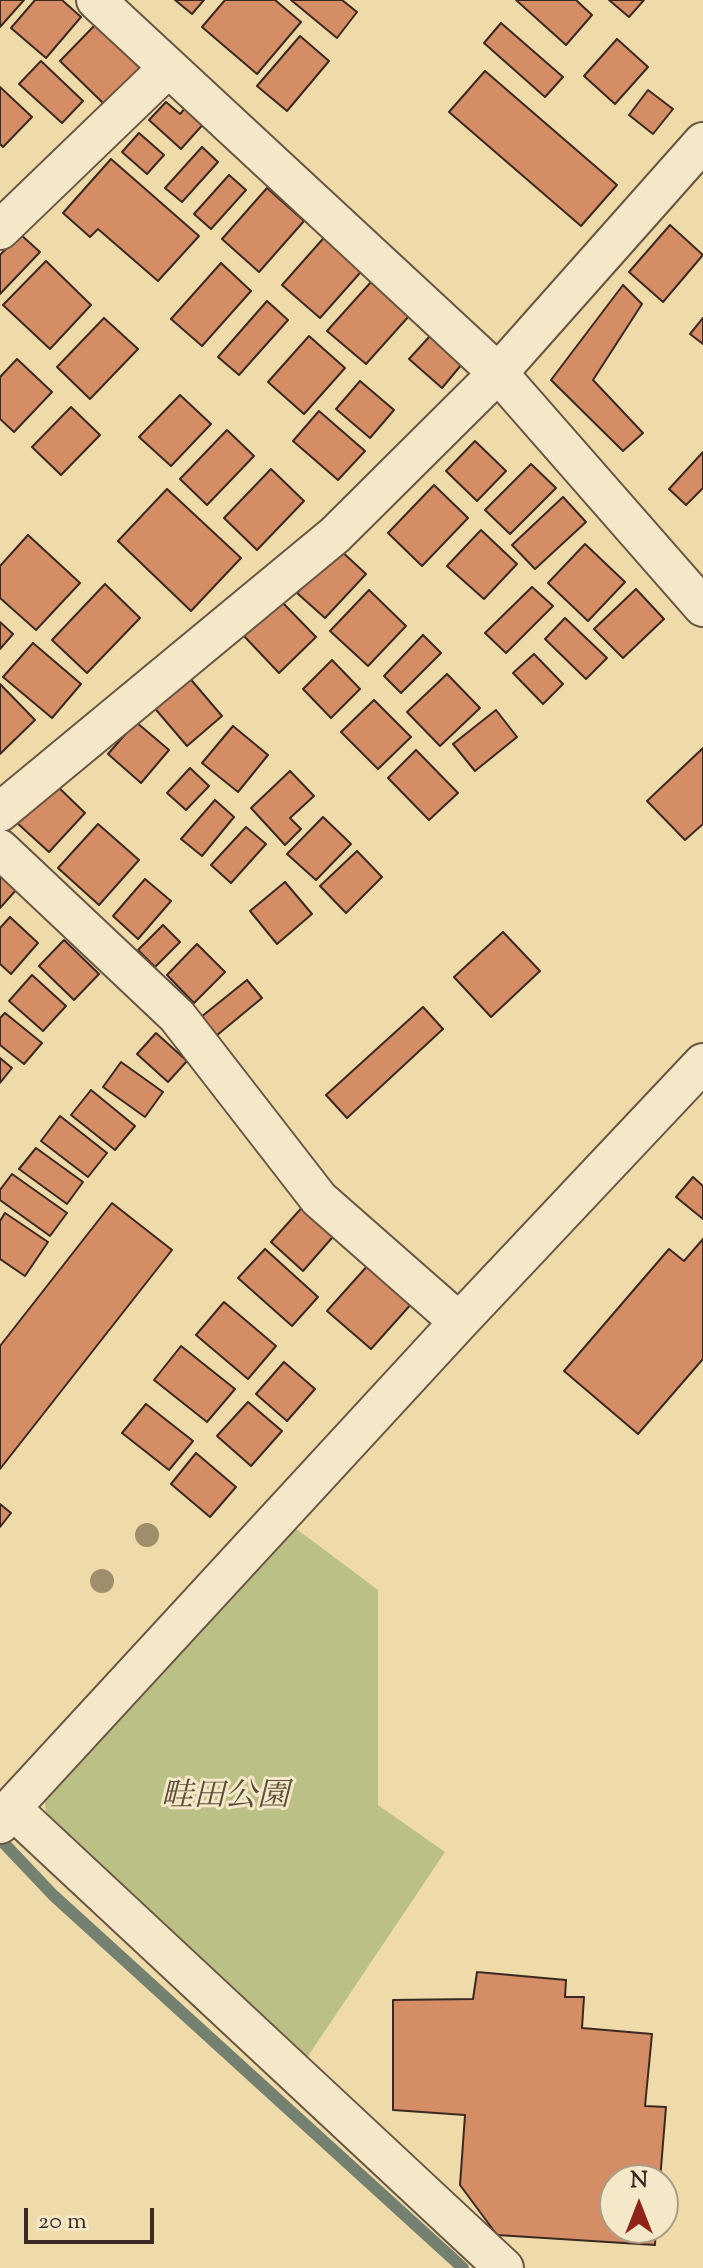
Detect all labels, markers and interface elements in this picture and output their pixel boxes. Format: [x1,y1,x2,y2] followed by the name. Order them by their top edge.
[161,1781,289,1819] park label: 畦田公園
[599,2164,679,2244] north arrow
[630,2166,648,2198] text: N
[28,2192,158,2242] scale bar
[38,2205,87,2239] text: 20 m

